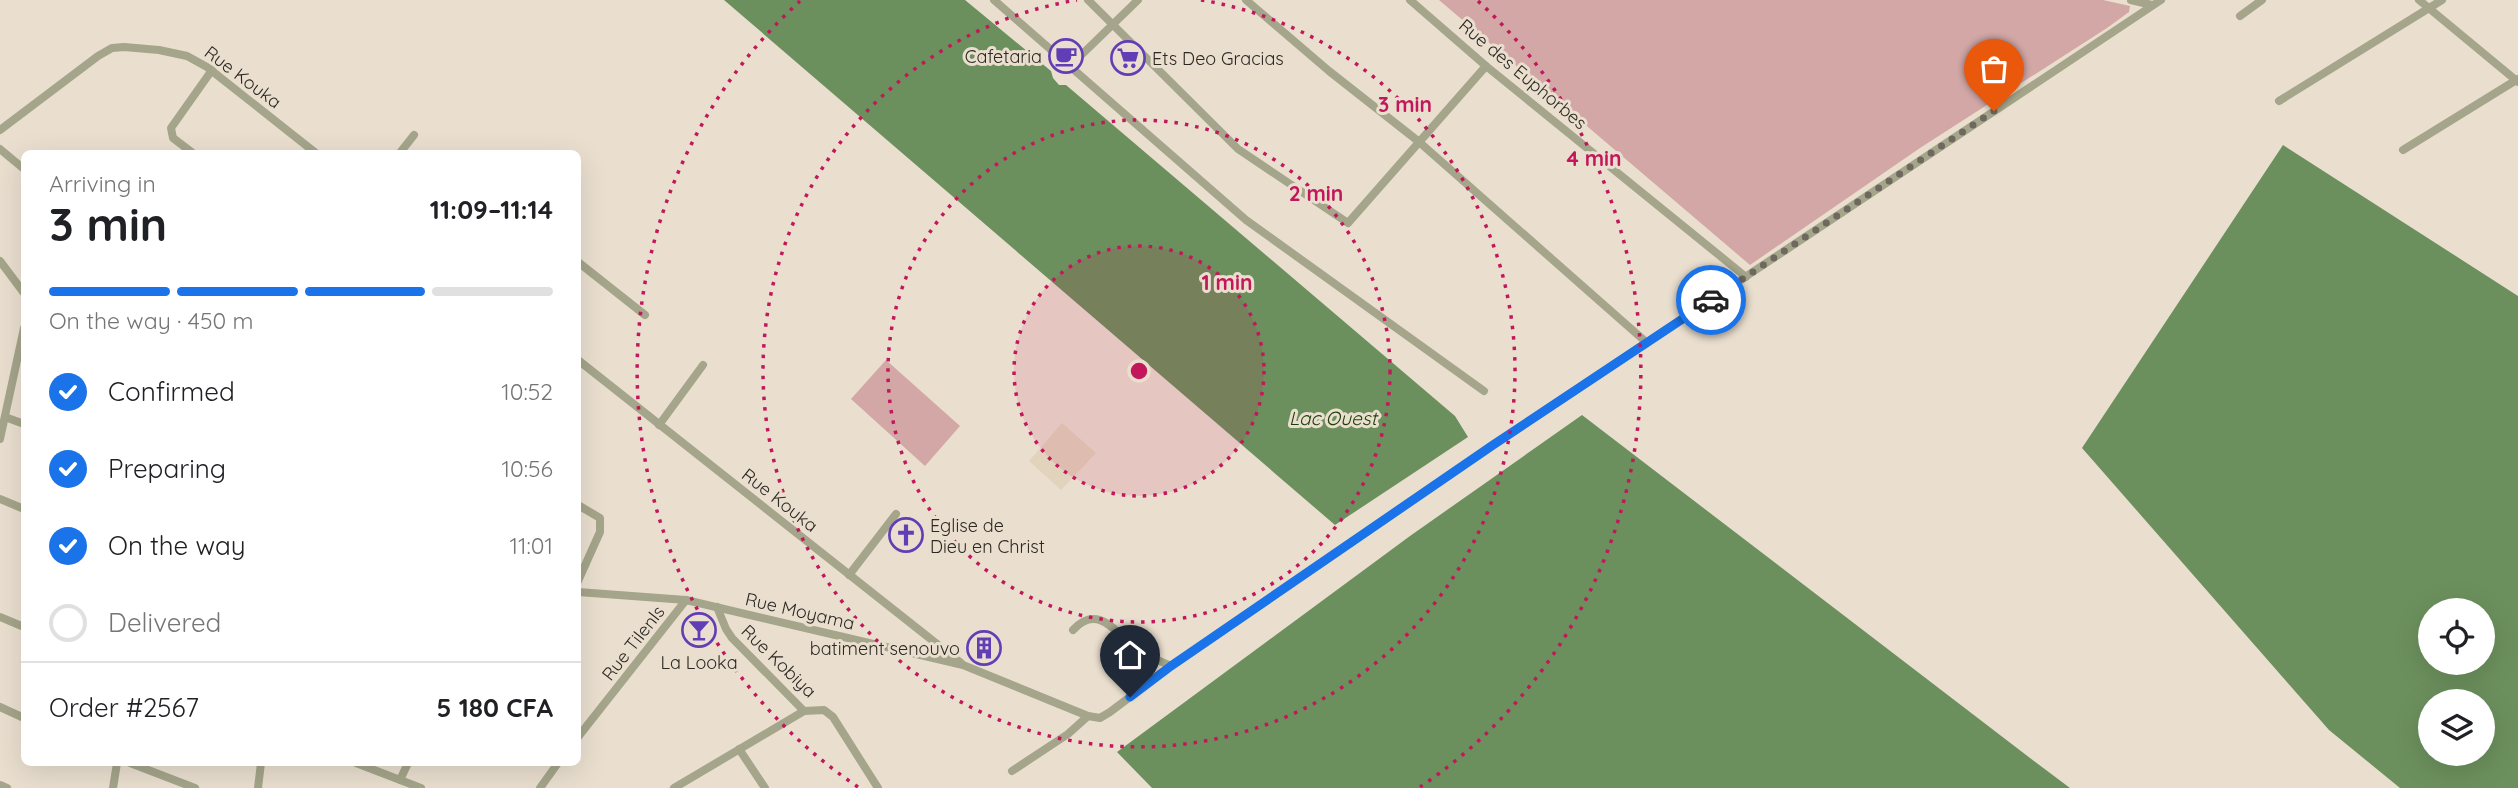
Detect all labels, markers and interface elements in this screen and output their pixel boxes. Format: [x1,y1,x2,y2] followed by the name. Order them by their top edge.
[1454,14,1592,134] street label: Rue des Euphorbes
[1047,37,1085,75] cafe icon: Cafetaria
[1109,39,1147,77] supermarket icon: Ets Deo Gracias
[1964,39,2024,111] pin
[200,41,286,113] street label: Rue Kouka
[965,45,1042,68] place label: Cafetaria
[1152,47,1284,70] place label: Ets Deo Gracias
[1975,50,2013,88] icon: bag
[1378,91,1432,117] text: 3 min
[1566,145,1622,171] text: 4 min
[49,169,156,198] text: Arriving in
[1289,180,1343,206] text: 2 min
[430,193,553,226] text: 11:09–11:14
[49,195,167,253] text: 3 min
[1676,265,1746,335] courier
[1202,269,1252,295] text: 1 min
[1692,281,1730,319] icon: car
[49,306,254,335] text: On the way · 450 m
[1127,359,1151,383] centre of rings
[49,373,87,411] icon: check
[108,375,235,408] text: Confirmed
[501,377,553,406] text: 10:52
[1289,406,1380,430] water label: Lac Ouest
[49,450,87,488] icon: check
[108,452,226,485] text: Preparing
[502,454,553,483] text: 10:56
[737,463,823,537] street label: Rue Kouka
[930,514,1045,558] place label: Eglise de Dieu en Christ
[887,516,925,554] church icon: Eglise de Dieu en Christ
[49,527,87,565] icon: check
[108,529,246,562] text: On the way
[509,531,553,560] text: 11:01
[743,587,857,635] street label: Rue Moyama
[2418,598,2495,766] map controls
[2418,598,2495,675] button: locate
[597,601,669,685] street label: Rue Tilenls
[108,606,221,639] text: Delivered
[680,611,718,649] bar icon: La Looka
[737,619,821,703] street label: Rue Kobiya
[1100,625,1160,697] pin
[965,629,1003,667] building icon: batiment senouvo
[1111,636,1149,674] icon: home
[810,637,960,660] place label: batiment senouvo
[660,651,738,674] place label: La Looka
[2418,689,2495,766] button: layers
[49,691,199,724] text: Order #2567
[436,691,553,724] text: 5 180 CFA

